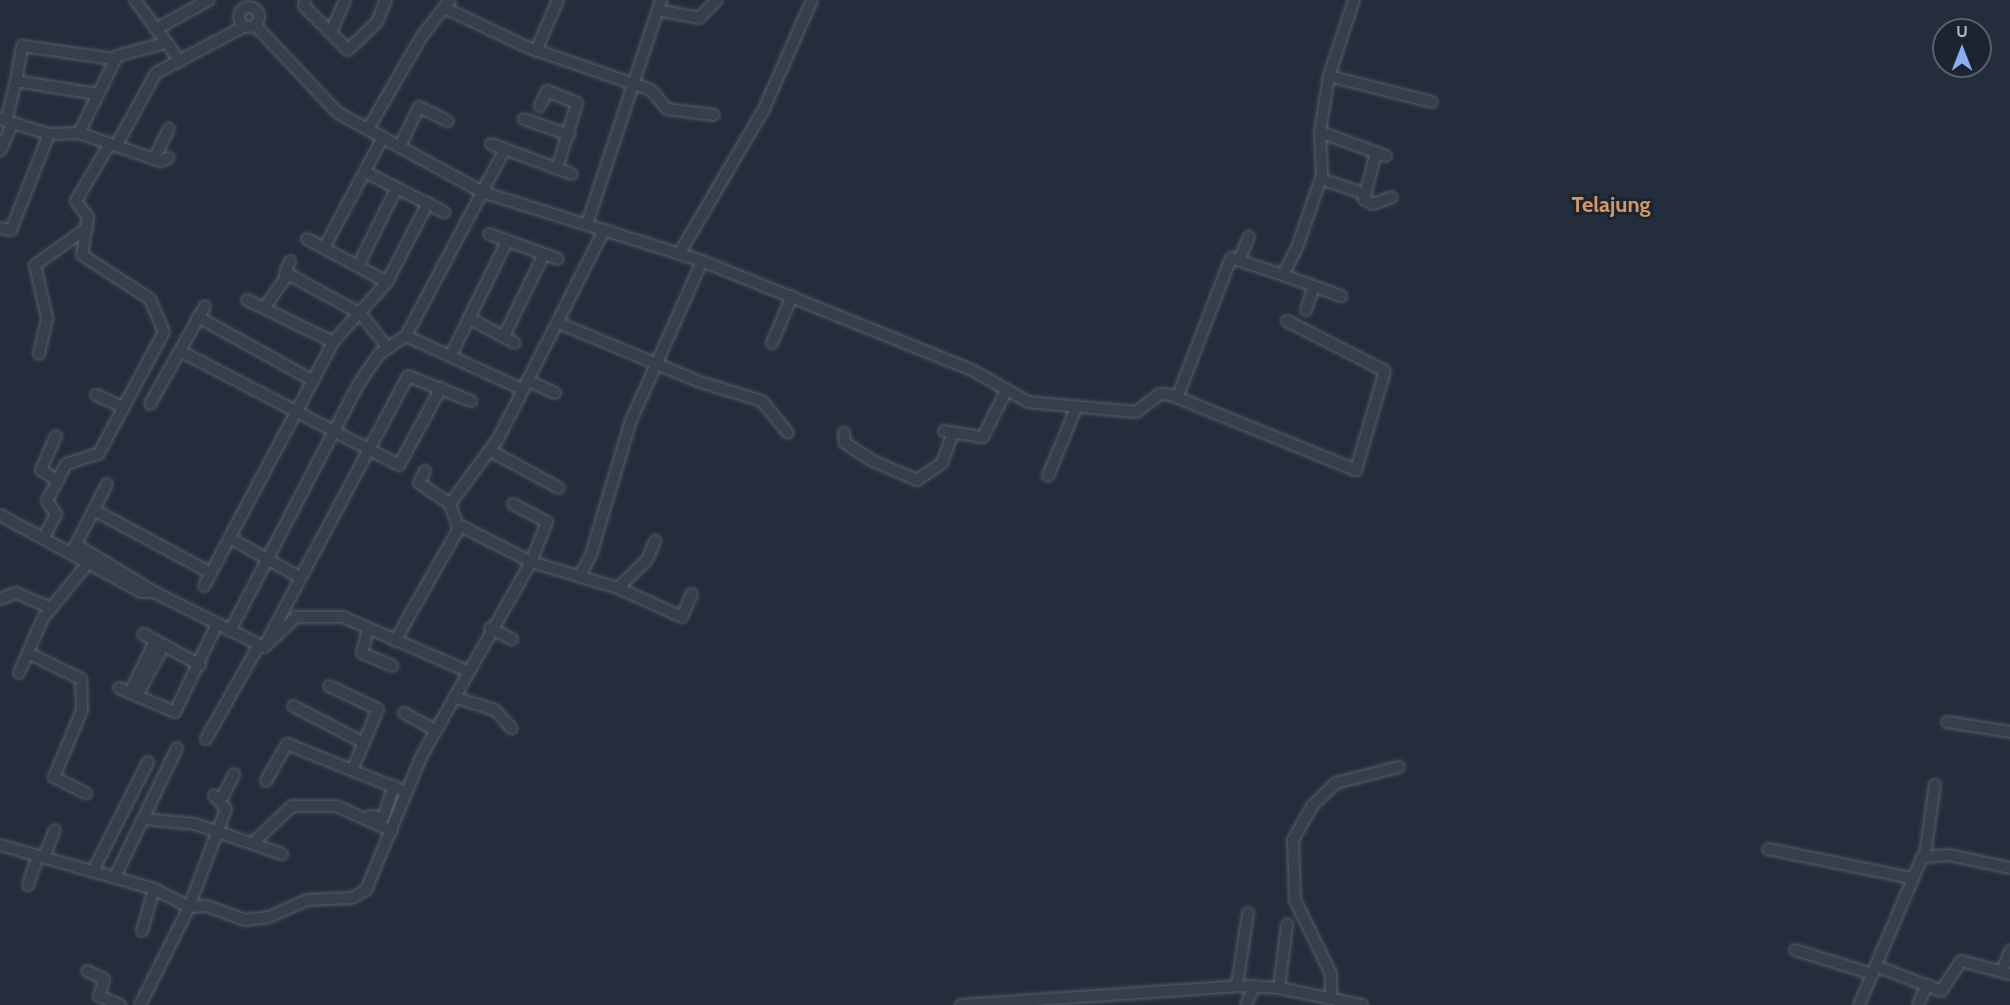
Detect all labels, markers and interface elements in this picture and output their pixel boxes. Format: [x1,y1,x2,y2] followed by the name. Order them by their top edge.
[1932,18,1992,78] north arrow
[1956,22,1968,41] text: U
[1571,192,1651,218] district label: Telajung

